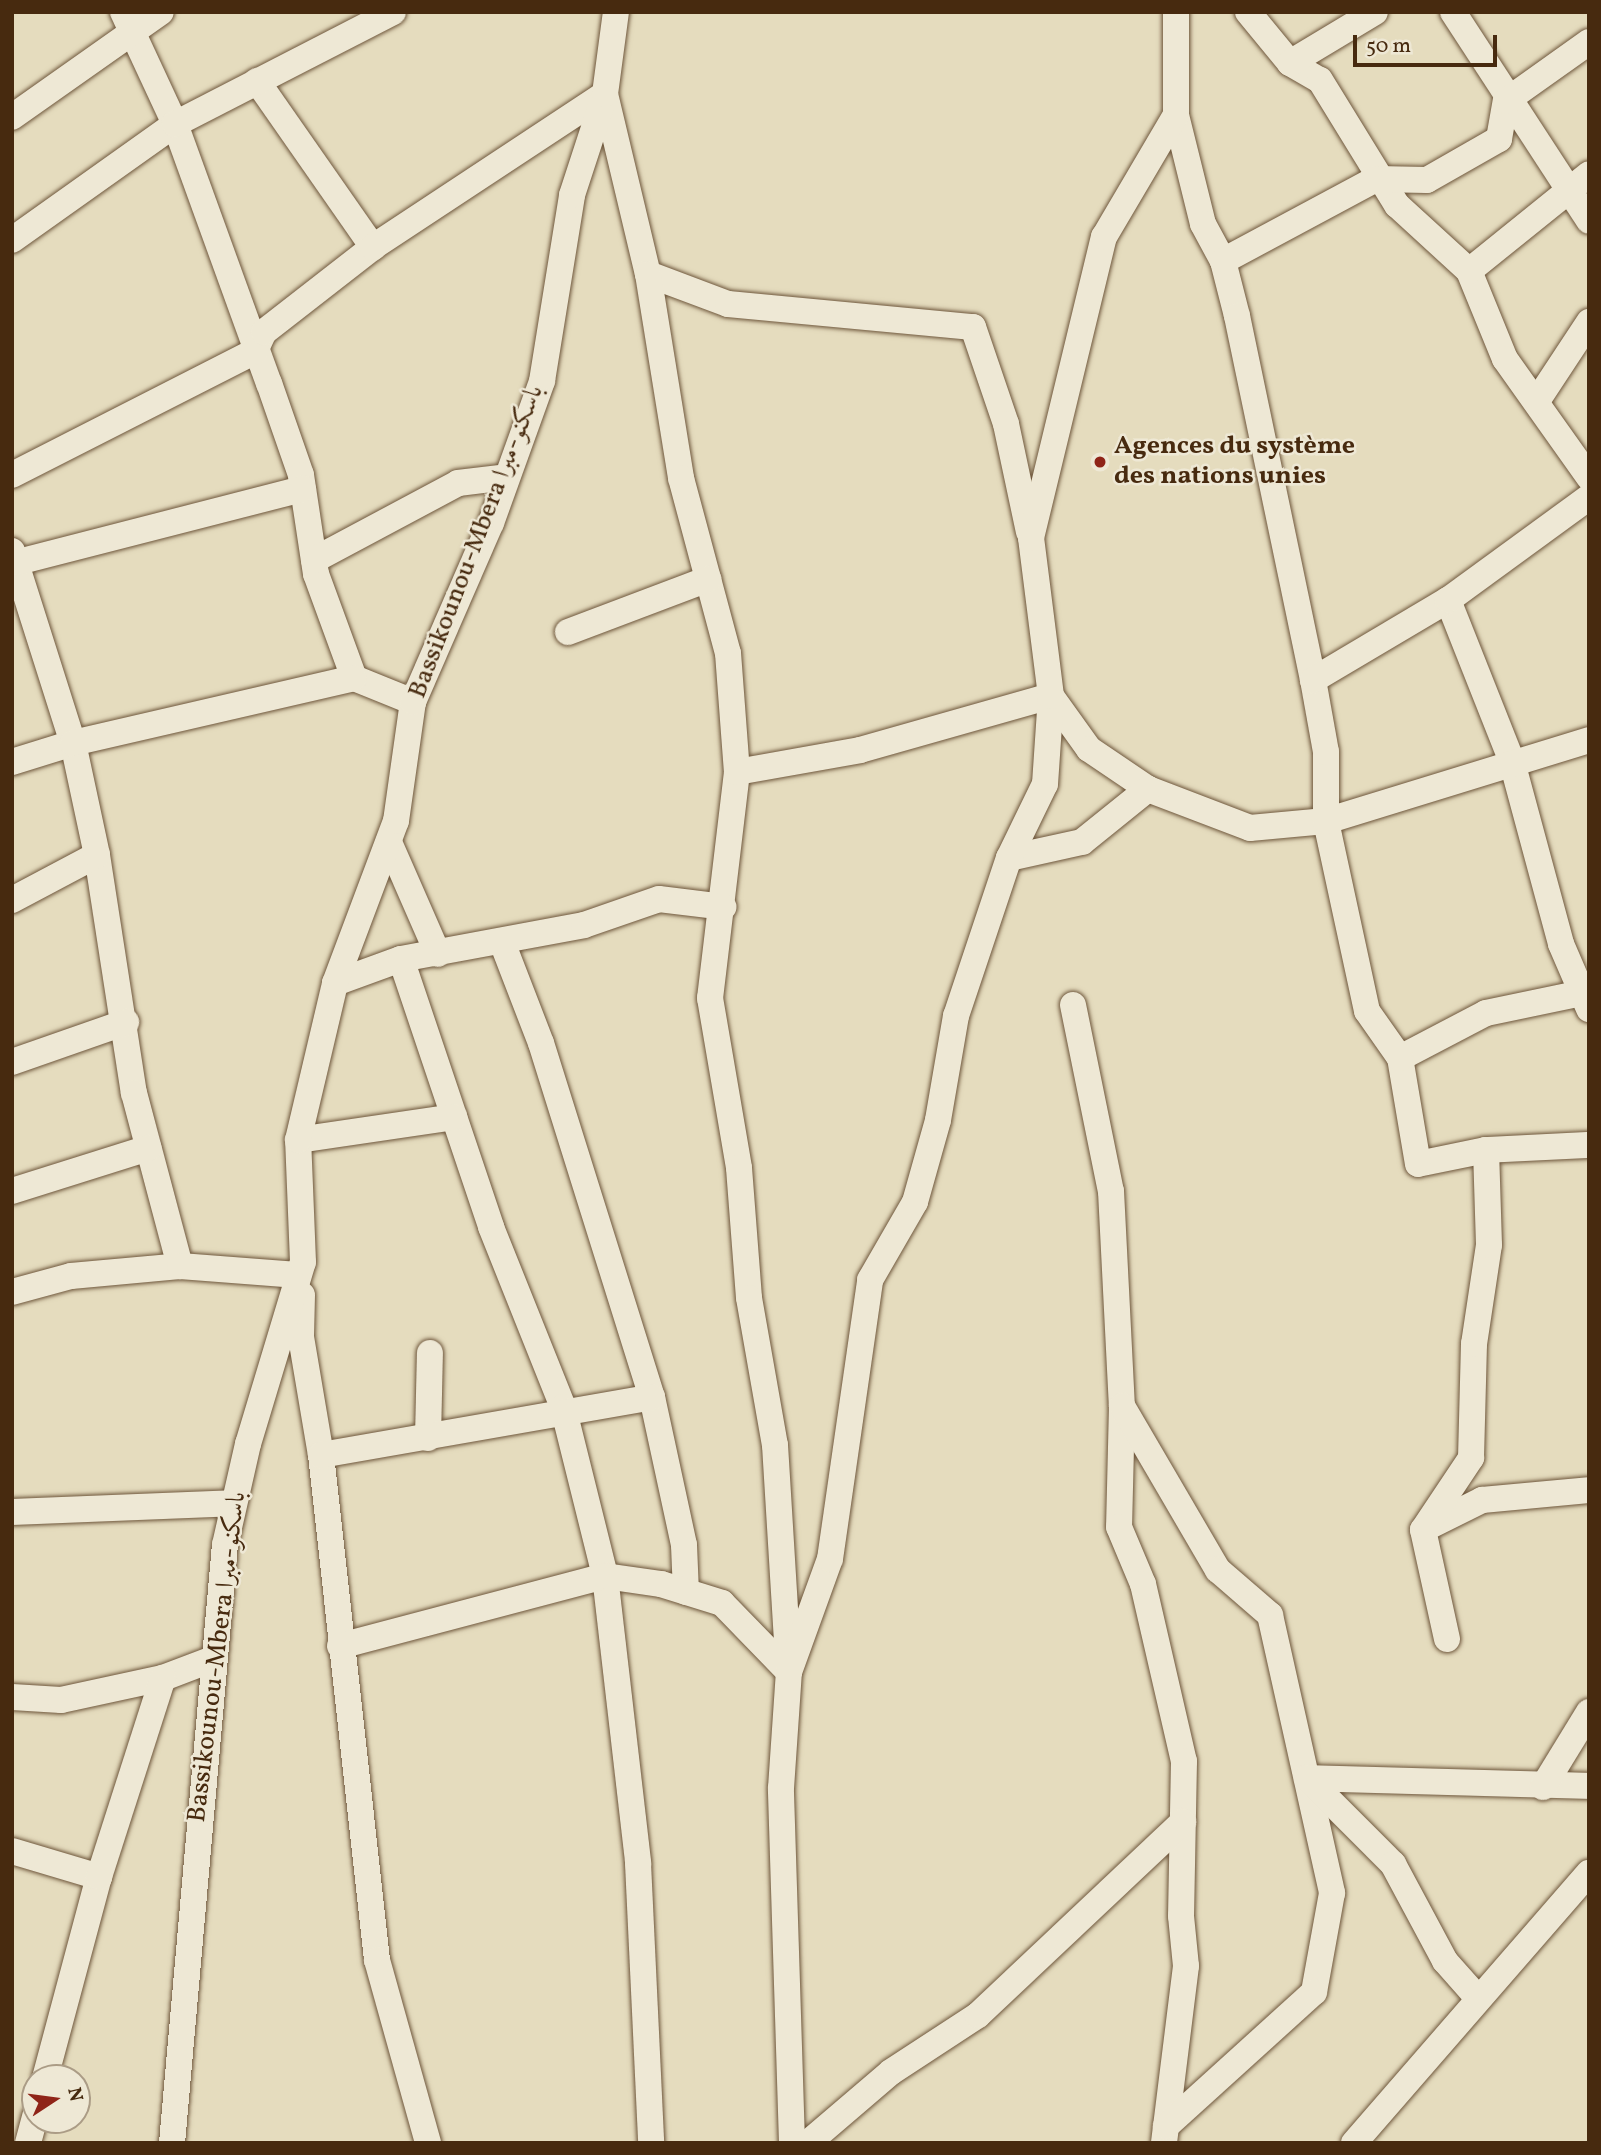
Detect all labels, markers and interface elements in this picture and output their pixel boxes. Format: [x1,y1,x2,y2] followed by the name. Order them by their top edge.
[1356,21,1500,65] scale bar
[1366,32,1411,61] text: 50 m
[403,381,551,703] street label: Bassikounou-Mbera باسكنو-مبرا
[1114,431,1355,492] place label: Agences du système des nations unies
[1092,454,1108,470] marker: Agences du système des nations unies
[182,1490,254,1824] street label: Bassikounou-Mbera باسكنو-مبرا
[21,2064,91,2134] north arrow
[60,2085,89,2104] text: N

